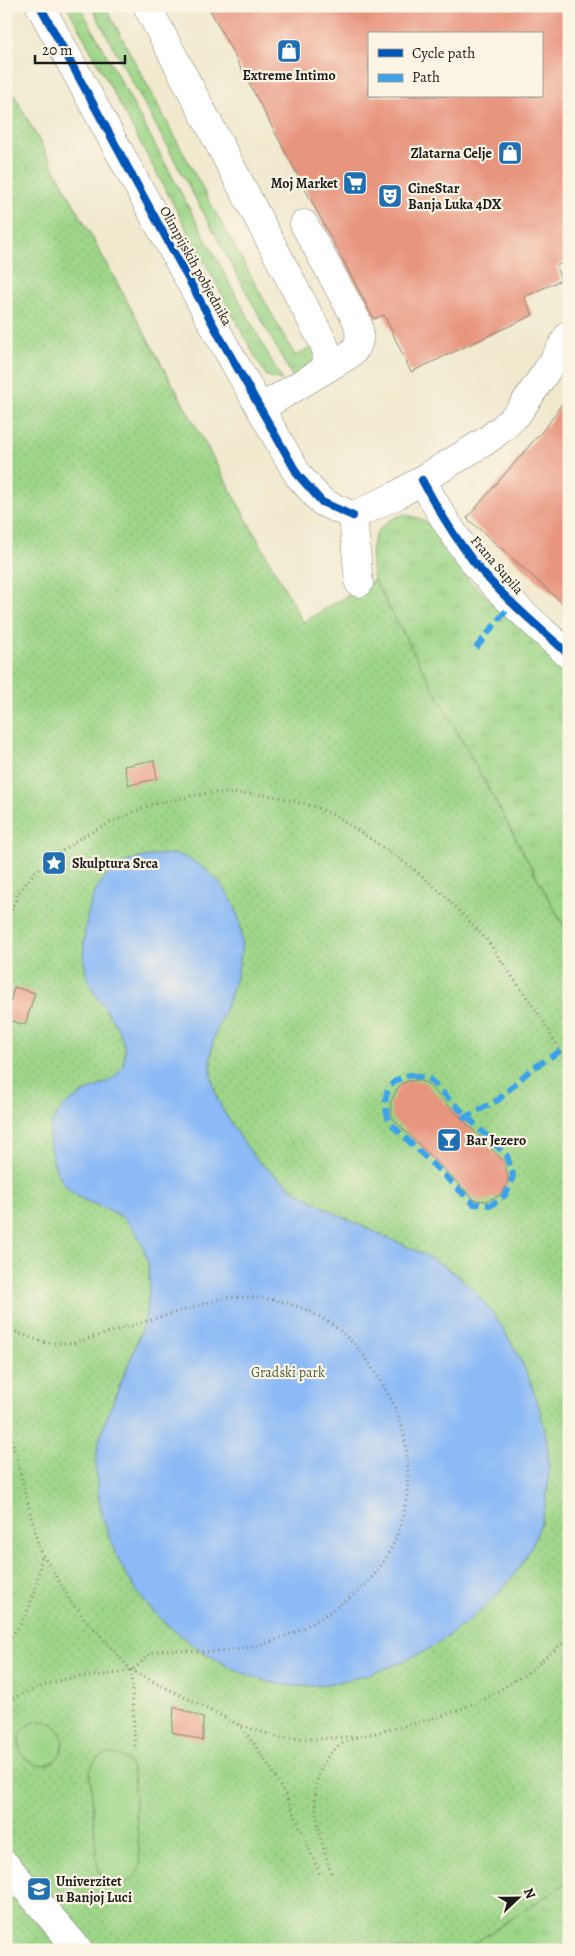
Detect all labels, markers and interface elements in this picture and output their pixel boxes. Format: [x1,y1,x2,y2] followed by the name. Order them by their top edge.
[35,32,125,64] scale bar
[368,32,542,98] legend
[276,38,302,64] shop icon: Extreme Intimo
[42,40,73,60] text: 20 m
[412,43,475,63] text: Cycle path
[242,66,336,85] place label: Extreme Intimo
[412,67,440,87] text: Path
[497,140,523,166] shop icon: Zlatarna Celje
[410,144,493,163] place label: Zlatarna Celje
[342,170,368,196] supermarket icon: Moj Market
[271,174,338,193] place label: Moj Market
[408,179,502,214] place label: CineStar Banja Luka 4DX
[377,183,403,209] theatre icon: CineStar Banja Luka 4DX
[155,203,237,330] street label: Olimpijskih pobjednika
[466,532,528,599] street label: Frana Supila
[41,850,67,876] place icon: Skulptura Srca
[72,854,159,873] place label: Skulptura Srca
[436,1127,462,1153] bar icon: Bar Jezero
[466,1131,526,1150] place label: Bar Jezero
[251,1363,325,1382] park label: Gradski park
[56,1872,132,1907] place label: Univerzitet u Banjoj Luci
[492,1874,542,1924] north arrow
[26,1876,52,1902] school or university icon: Univerzitet u Banjoj Luci
[519,1885,540,1902] text: N

